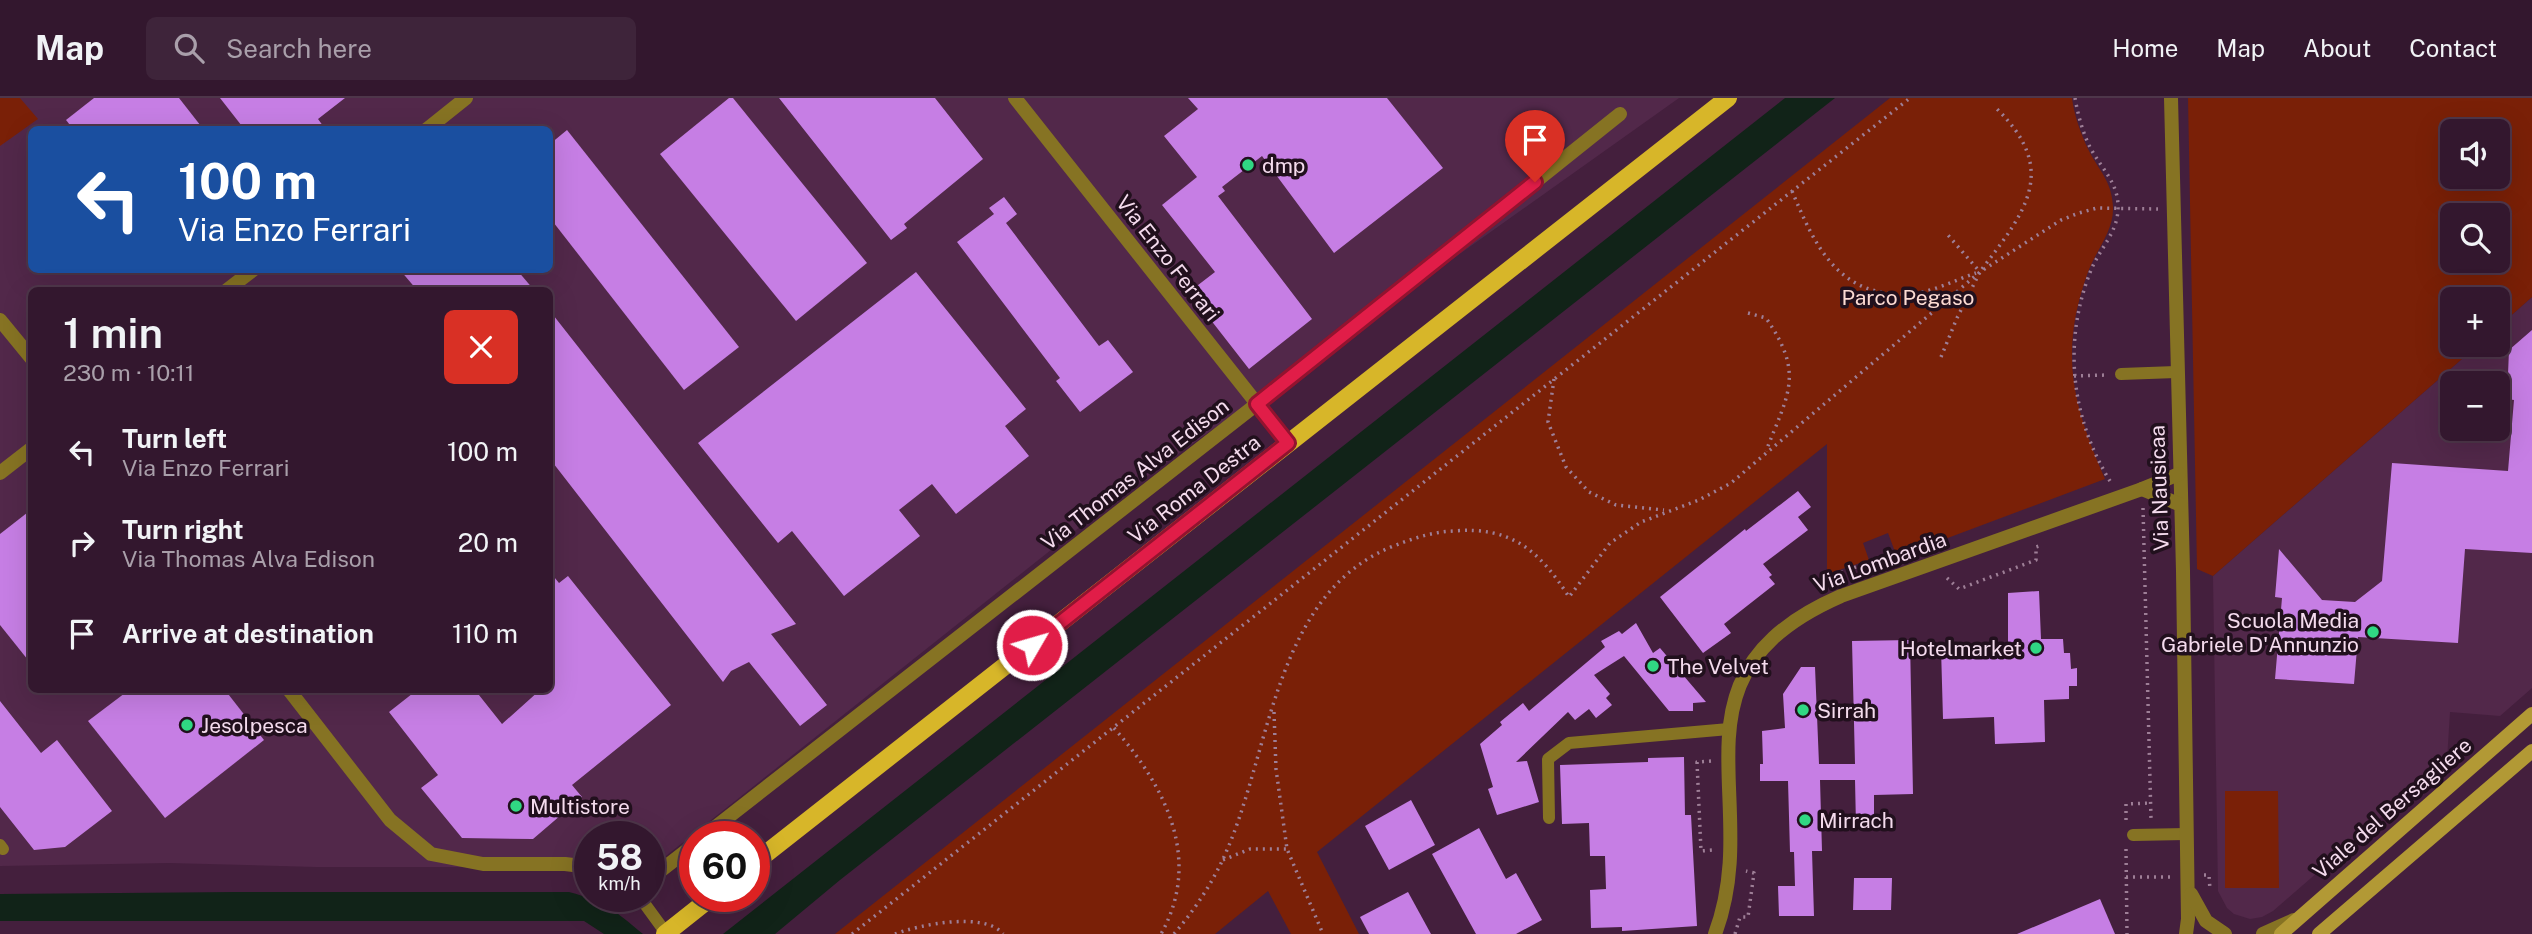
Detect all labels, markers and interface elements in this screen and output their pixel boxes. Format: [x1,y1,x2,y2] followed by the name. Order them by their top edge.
[146,17,636,80] search box
[35,29,104,67] text: Map
[170,29,208,67] icon: search
[226,33,372,64] text: Search here
[2112,34,2178,62] text: Home
[2216,34,2265,62] text: Map
[2303,34,2371,62] text: About
[2409,34,2497,62] text: Contact
[1505,110,1565,182] pin
[2440,119,2510,441] map controls
[2440,119,2510,189] button: sound
[1516,121,1554,159] icon: arrive
[178,152,317,210] text: 100 m
[1262,153,1305,178] place label: dmp
[63,154,154,245] icon: left
[1240,157,1256,173] marker: dmp
[1111,190,1225,326] street label: Via Enzo Ferrari
[2440,203,2510,273] button: search
[178,211,411,248] text: Via Enzo Ferrari
[1842,285,1974,310] park label: Parco Pegaso
[2440,287,2510,357] button: +
[63,308,163,357] text: 1 min
[444,310,518,384] button: close
[63,359,194,386] text: 230 m · 10:11
[2440,371,2510,441] button: −
[1036,393,1234,555] street label: Via Thomas Alva Edison
[122,423,227,454] text: Turn left
[2144,425,2174,551] street label: Via Nausicaa
[1123,430,1265,548] street label: Via Roma Destra
[63,433,101,471] icon: left
[447,436,518,467] text: 100 m
[122,454,289,481] text: Via Enzo Ferrari
[122,514,244,545] text: Turn right
[63,524,101,562] icon: right
[1810,526,1950,598] street label: Via Lombardia
[458,527,518,558] text: 20 m
[122,545,375,572] text: Via Thomas Alva Edison
[995,608,1069,682] position arrow
[2161,608,2359,657] place label: Scuola Media Gabriele D'Annunzio
[63,615,101,653] icon: arrive
[122,618,374,649] text: Arrive at destination
[452,618,518,649] text: 110 m
[2365,624,2381,640] marker: Scuola Media Gabriele D'Annunzio
[1900,636,2022,661] place label: Hotelmarket
[2028,640,2044,656] marker: Hotelmarket
[1667,654,1769,679] place label: The Velvet
[1645,658,1661,674] marker: The Velvet
[1817,698,1876,723] place label: Sirrah
[1795,702,1811,718] marker: Sirrah
[201,713,308,738] place label: Jesolpesca
[179,717,195,733] marker: Jesolpesca
[2308,732,2476,884] street label: Viale del Bersagliere
[530,794,630,819] place label: Multistore
[508,798,524,814] marker: Multistore
[1819,808,1894,833] place label: Mirrach
[1797,812,1813,828] marker: Mirrach
[679,821,770,912] speed limit sign: 60
[596,837,643,878] text: 58
[598,873,641,894] text: km/h

